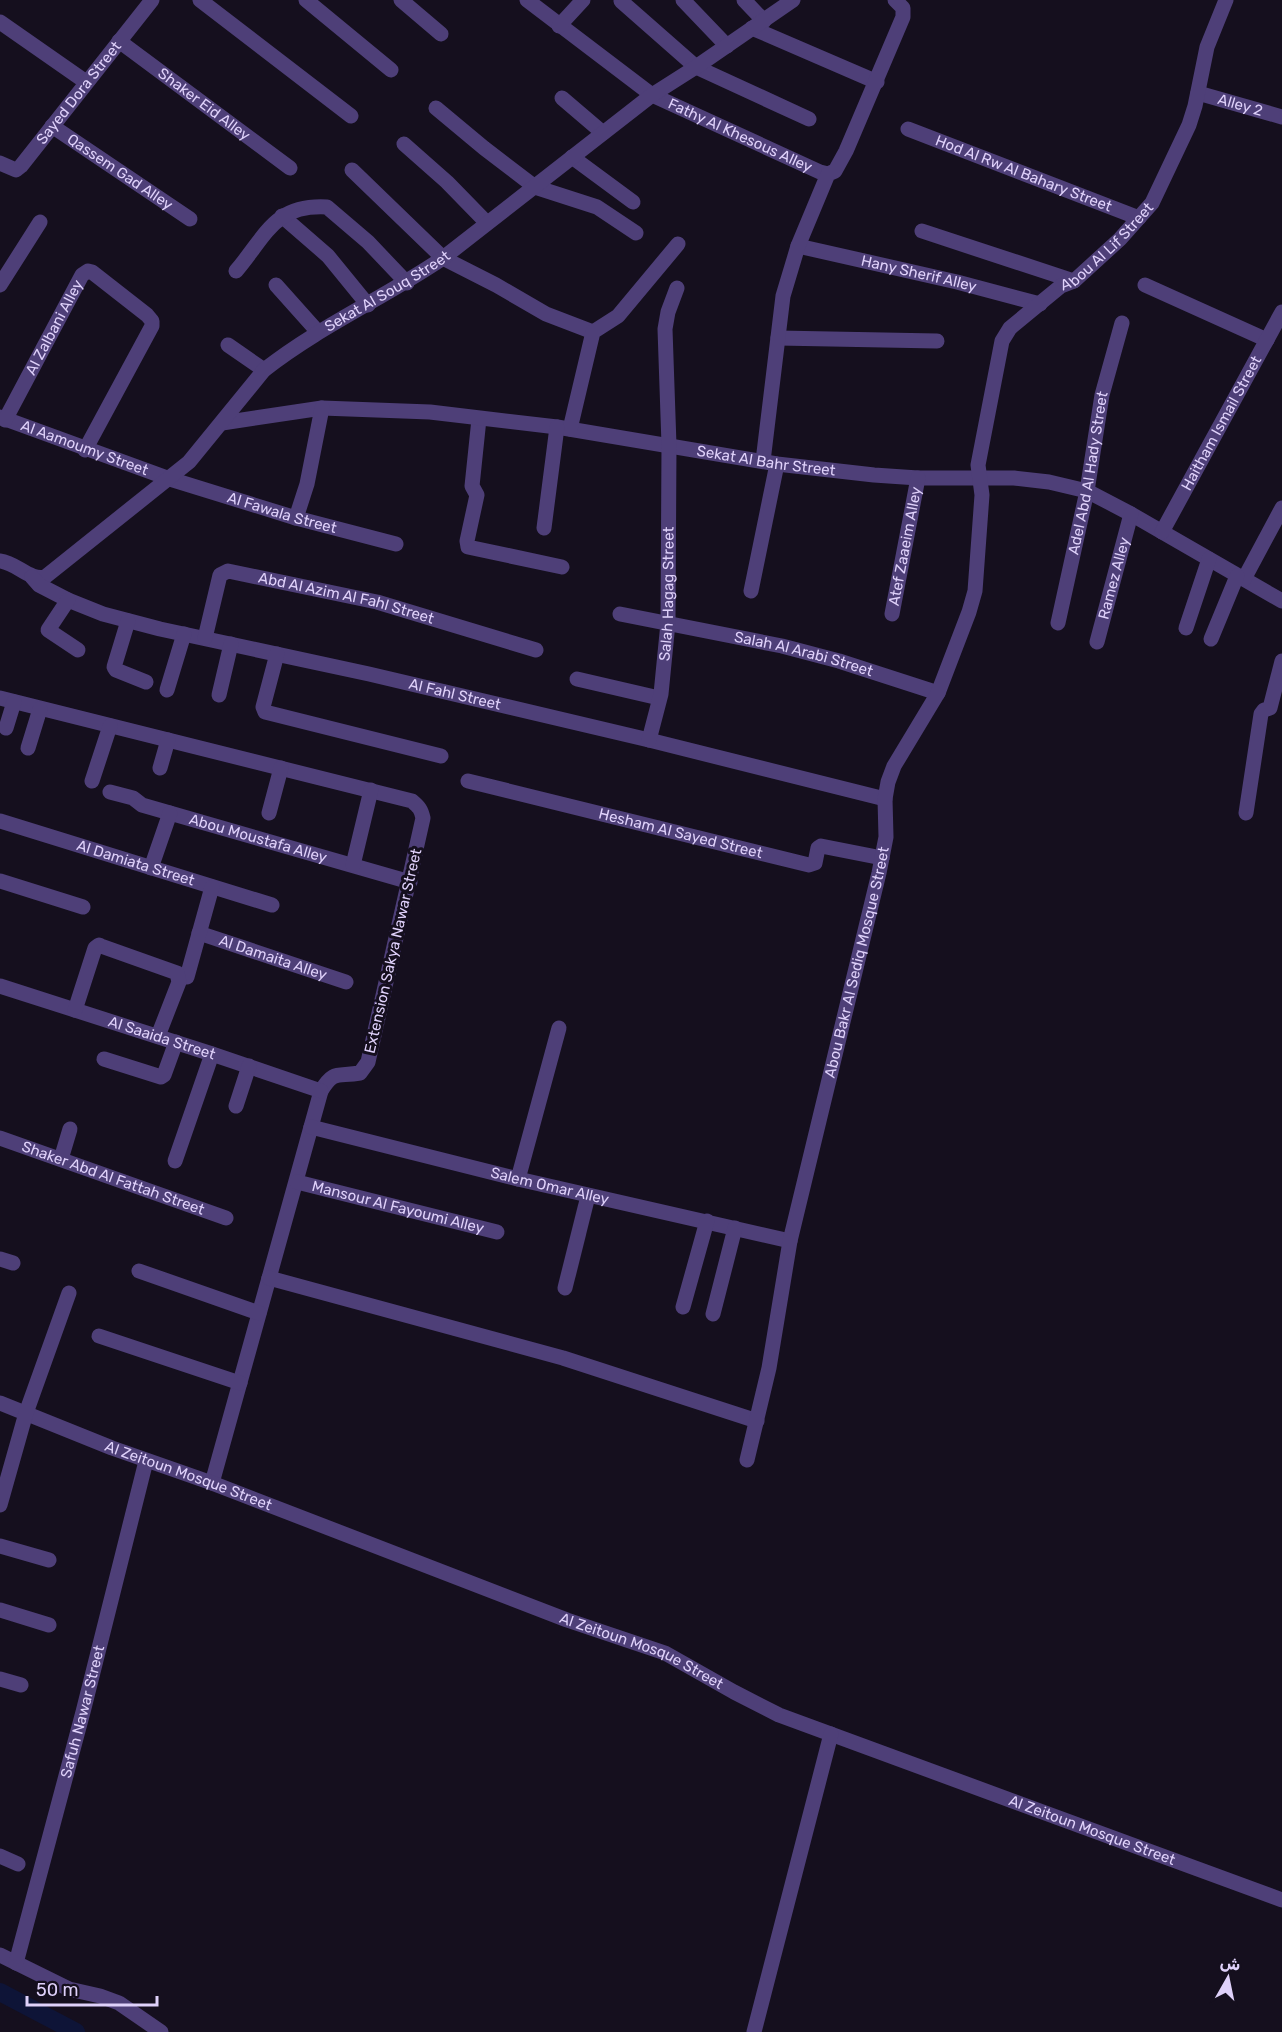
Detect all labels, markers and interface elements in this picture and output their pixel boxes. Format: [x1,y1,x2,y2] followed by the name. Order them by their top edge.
[32,38,125,148] street label: Sayed Dora Street
[154,64,254,144] street label: Shaker Eid Alley
[1216,90,1265,120] street label: Alley 2
[665,95,815,176] street label: Fathy Al Khesous Alley
[64,130,176,214] street label: Qassem Gad Alley
[933,131,1115,216] street label: Hod Al Rw Al Bahary Street
[1058,199,1157,294] street label: Abou Al Lif Street
[321,247,454,336] street label: Sekat Al Souq Street
[859,252,979,296] street label: Hany Sherif Alley
[22,277,87,378] street label: Al Zalbani Alley
[1177,353,1265,494] street label: Haitham Ismail Street
[1064,389,1112,556] street label: Adel Abd Al Hady Street
[18,416,151,479] street label: Al Aamoumy Street
[695,442,837,480] street label: Sekat Al Bahr Street
[885,485,925,607] street label: Atef Zaaeim Alley
[225,488,339,537] street label: Al Fawala Street
[655,526,678,662] street label: Salah Hagag Street
[1094,535,1133,621] street label: Ramez Alley
[257,569,436,628] street label: Abd Al Azim Al Fahl Street
[733,628,875,680] street label: Salah Al Arabi Street
[407,675,503,714] street label: Al Fahl Street
[597,805,765,862] street label: Hesham Al Sayed Street
[187,810,329,867] street label: Abou Moustafa Alley
[74,836,197,890] street label: Al Damiata Street
[821,845,893,1080] street label: Abou Bakr Al Sediq Mosque Street
[361,847,425,1055] street label: Extension Sakya Nawar Street
[217,931,329,984] street label: Al Damaita Alley
[106,1012,218,1064] street label: Al Saaida Street
[19,1137,207,1219] street label: Shaker Abd Al Fattah Street
[489,1163,611,1208] street label: Salem Omar Alley
[310,1177,486,1237] street label: Mansour Al Fayoumi Alley
[102,1437,275,1514] street label: Al Zeitoun Mosque Street
[557,1609,727,1693] street label: Al Zeitoun Mosque Street
[57,1643,108,1780] street label: Safuh Nawar Street
[1006,1791,1178,1869] street label: Al Zeitoun Mosque Street
[1198,1948,1258,2008] north arrow
[1219,1953,1242,1975] text: ش
[27,1969,158,2007] scale bar
[36,1979,79,2001] text: 50 m

